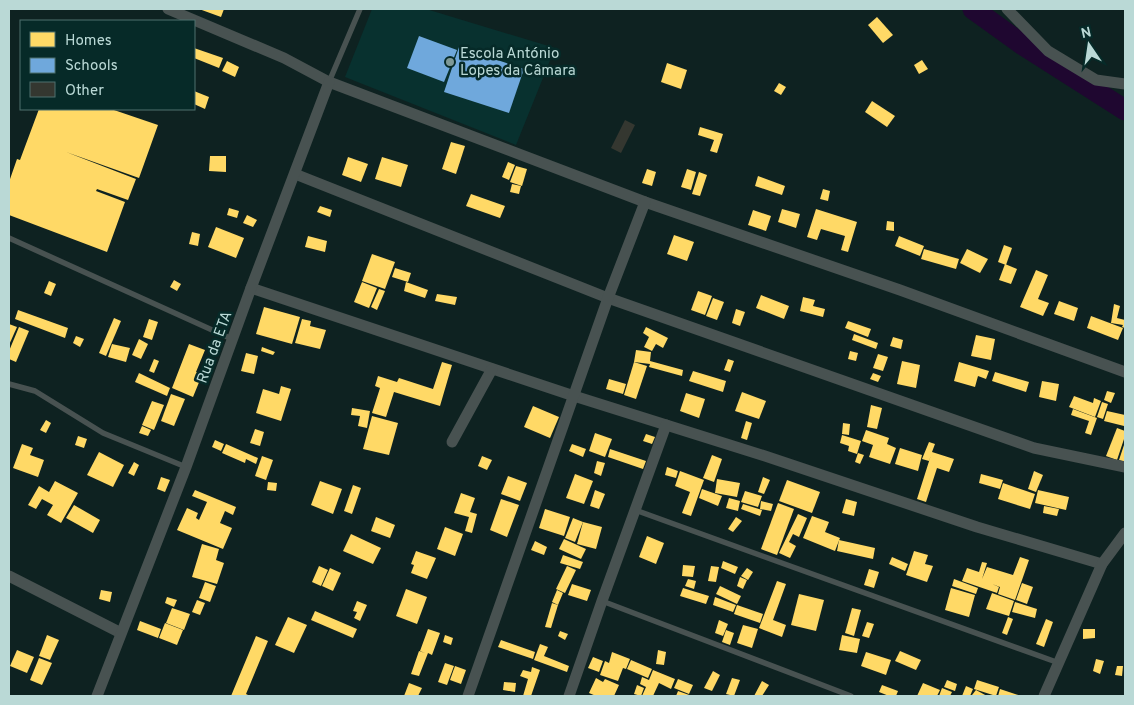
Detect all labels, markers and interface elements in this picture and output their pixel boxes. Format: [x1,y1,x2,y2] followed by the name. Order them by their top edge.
[20,20,195,110] legend
[1064,20,1114,70] north arrow
[1080,24,1093,43] text: N
[65,32,112,51] text: Homes
[460,45,576,81] place label: Escola António Lopes da Câmara
[444,56,456,68] marker: Escola António Lopes da Câmara
[65,57,118,76] text: Schools
[65,82,104,101] text: Other
[194,309,237,386] street label: Rua da ETA

